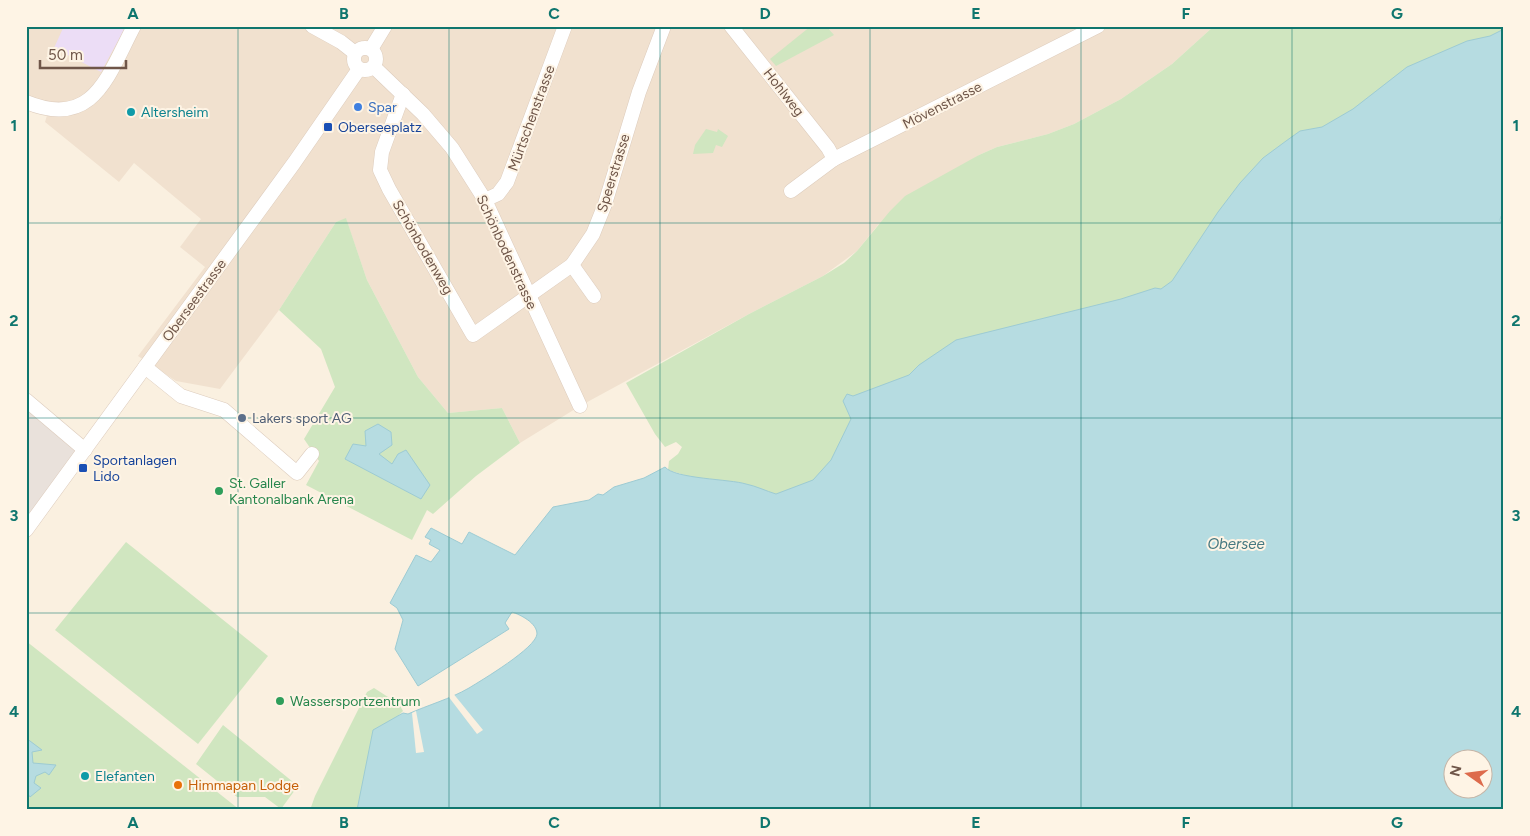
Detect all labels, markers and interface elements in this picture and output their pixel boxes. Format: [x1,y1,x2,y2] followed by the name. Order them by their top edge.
[127,4,139,23] text: A
[339,4,349,23] text: B
[548,4,560,23] text: C
[759,4,771,23] text: D
[971,4,981,23] text: E
[1182,4,1191,23] text: F
[1391,4,1403,23] text: G
[40,38,126,70] scale bar
[48,46,83,64] text: 50 m
[504,63,559,173] street label: Mürtschenstrasse
[760,65,808,120] street label: Hohlweg
[900,78,985,133] street label: Mövenstrasse
[368,99,397,116] place label: Spar
[352,101,364,113] marker: Spar
[141,104,208,121] place label: Altersheim
[125,106,137,118] marker: Altersheim
[11,116,17,135] text: 1
[1513,116,1519,135] text: 1
[338,119,422,136] place label: Oberseeplatz
[322,121,334,133] marker: Oberseeplatz
[593,131,634,214] street label: Speerstrasse
[473,192,541,312] street label: Schönbodenstrasse
[389,197,457,298] street label: Schönbodenweg
[159,256,230,345] street label: Oberseestrasse
[9,311,19,330] text: 2
[1511,311,1521,330] text: 2
[252,410,352,427] place label: Lakers sport AG
[236,412,248,424] marker: Lakers sport AG
[93,452,177,485] place label: Sportanlagen Lido
[77,462,89,474] marker: Sportanlagen Lido
[229,475,354,508] place label: St. Galler Kantonalbank Arena
[213,485,225,497] marker: St. Galler Kantonalbank Arena
[10,506,19,525] text: 3
[1512,506,1521,525] text: 3
[1207,535,1265,553] water label: Obersee
[290,693,421,710] place label: Wassersportzentrum
[274,695,286,707] marker: Wassersportzentrum
[9,702,19,721] text: 4
[1511,702,1521,721] text: 4
[1442,748,1492,798] north arrow
[1446,764,1465,778] text: N
[95,768,155,785] place label: Elefanten
[79,770,91,782] marker: Elefanten
[188,777,299,794] place label: Himmapan Lodge
[172,779,184,791] marker: Himmapan Lodge
[127,813,139,832] text: A
[339,813,349,832] text: B
[548,813,560,832] text: C
[759,813,771,832] text: D
[971,813,981,832] text: E
[1182,813,1191,832] text: F
[1391,813,1403,832] text: G

